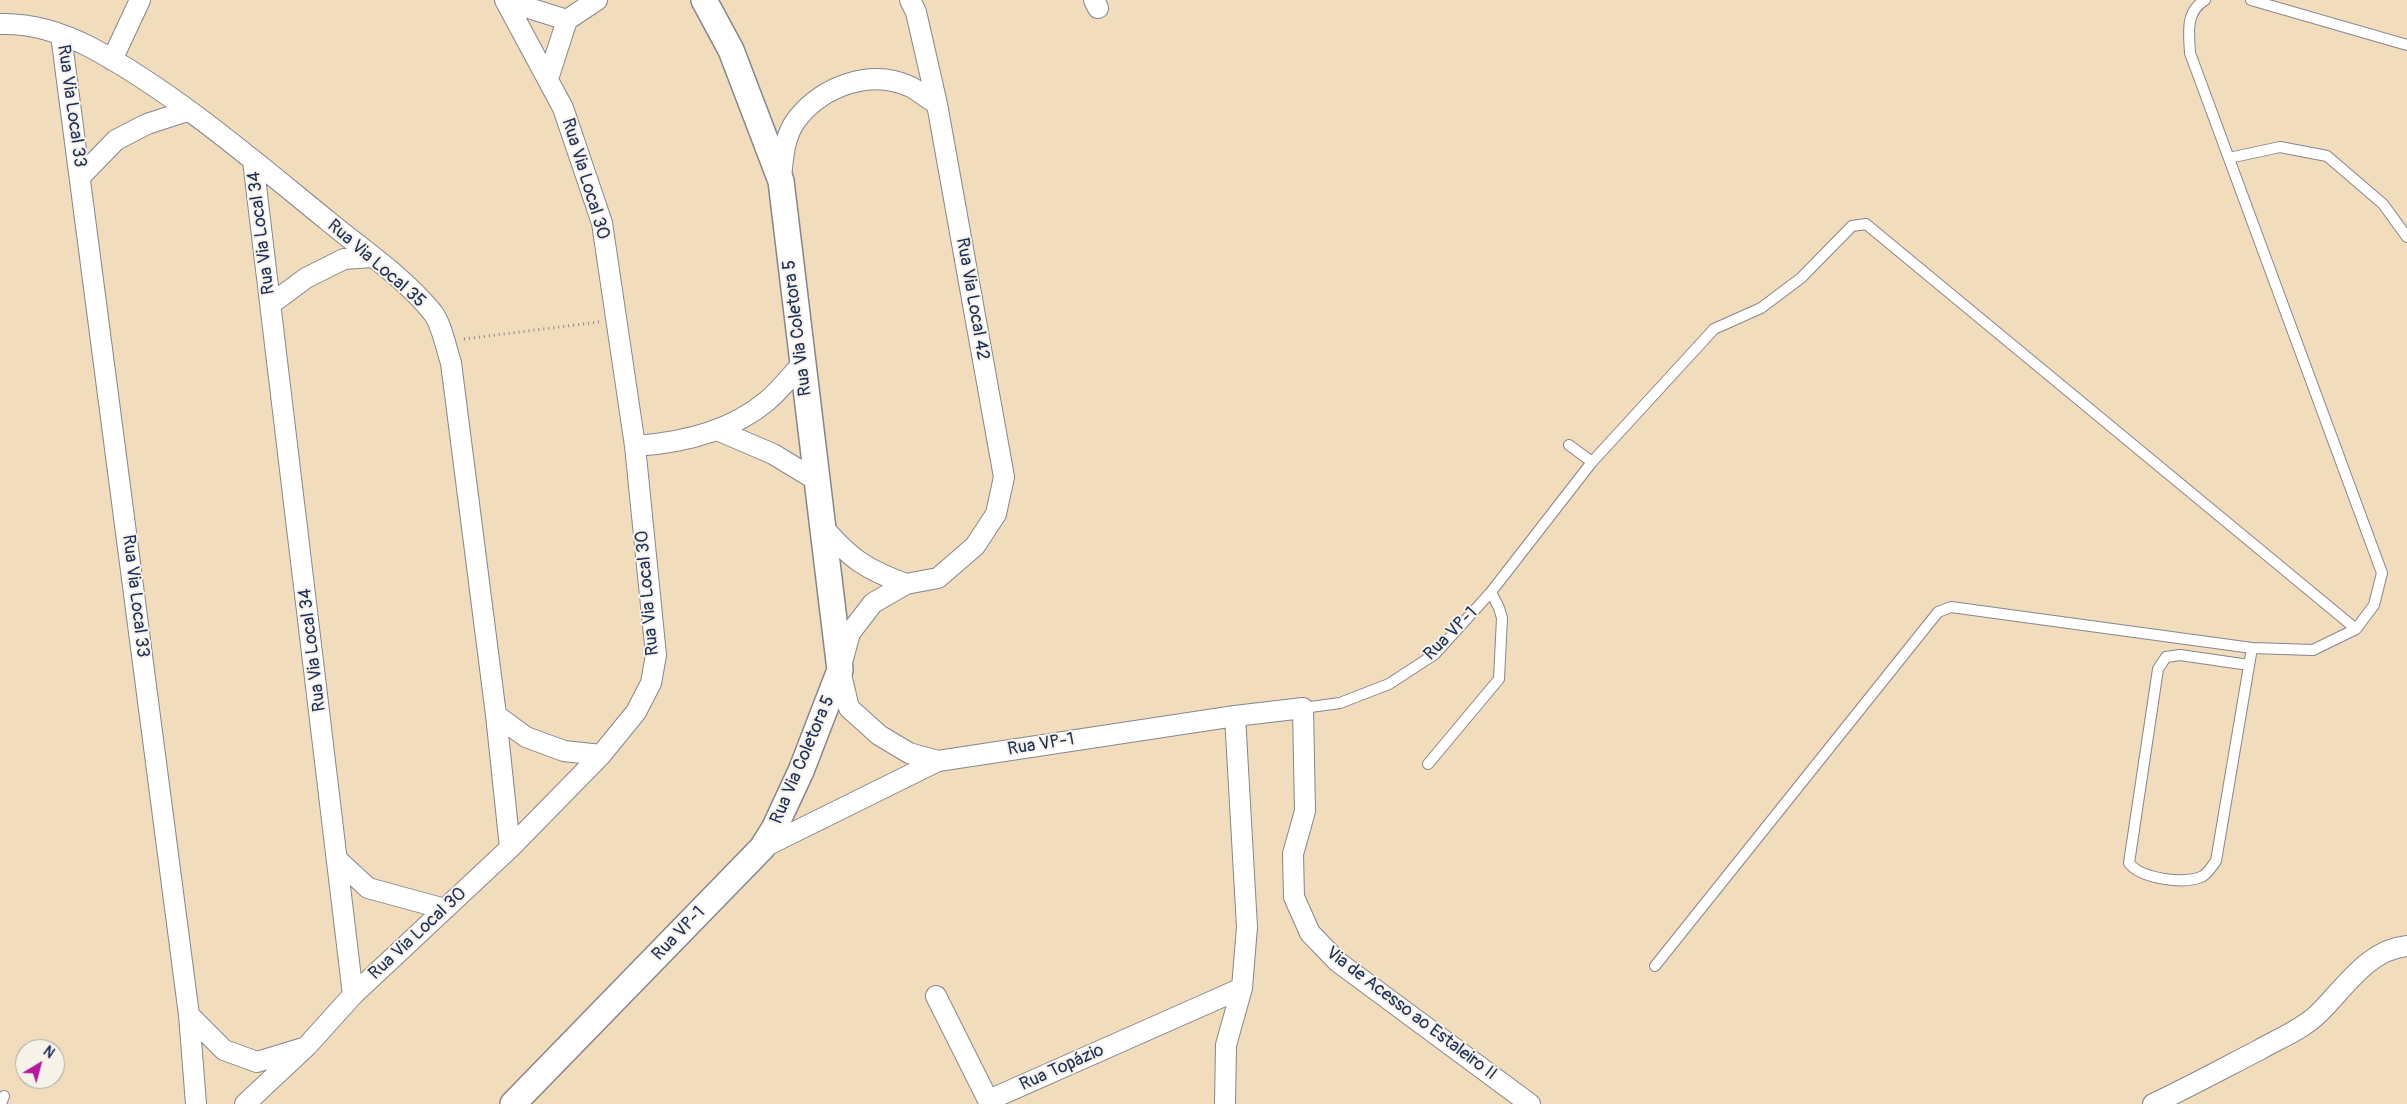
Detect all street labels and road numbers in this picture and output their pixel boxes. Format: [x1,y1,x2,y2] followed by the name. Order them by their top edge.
[52,43,90,169] street label: Rua Via Local 33
[556,116,614,242] street label: Rua Via Local 30
[244,170,280,296] street label: Rua Via Local 34
[322,215,430,313] street label: Rua Via Local 35
[951,236,993,362] street label: Rua Via Local 42
[779,259,817,397] street label: Rua Via Coletora 5
[632,529,664,657] street label: Rua Via Local 30
[117,533,153,659] street label: Rua Via Local 33
[295,587,331,713] street label: Rua Via Local 34
[1420,603,1482,665] street label: Rua VP-1
[766,693,840,827] street label: Rua Via Coletora 5
[1006,729,1076,761] street label: Rua VP-1
[365,883,471,985] street label: Rua Via Local 30
[648,902,710,966] street label: Rua VP-1
[1321,943,1501,1085] street label: Via de Acesso ao Estaleiro II
[1017,1040,1107,1096] street label: Rua Topázio

